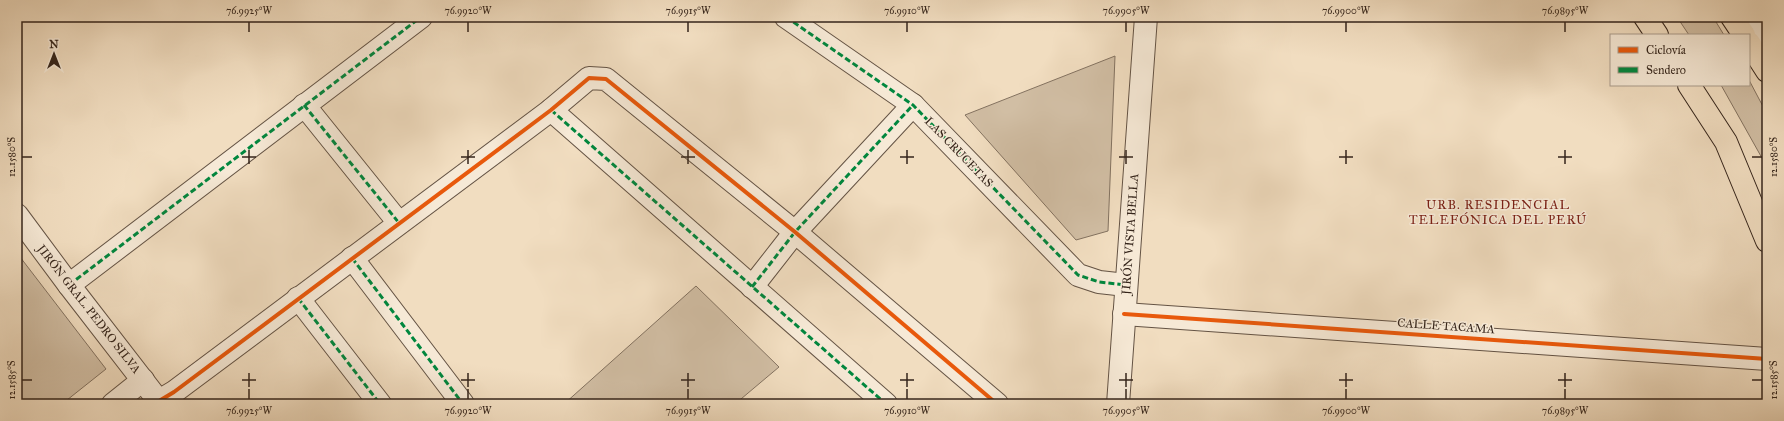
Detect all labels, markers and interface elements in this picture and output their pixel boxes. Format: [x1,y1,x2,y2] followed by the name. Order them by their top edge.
[226,5,272,17] text: 76.9925°W
[444,5,492,17] text: 76.9920°W
[666,5,711,17] text: 76.9915°W
[884,5,931,17] text: 76.9910°W
[1103,5,1150,17] text: 76.9905°W
[1322,5,1371,17] text: 76.9900°W
[1542,5,1589,17] text: 76.9895°W
[34,34,74,74] north arrow
[1610,34,1750,86] legend
[49,38,59,51] text: N
[1646,43,1687,57] text: Ciclovía
[1646,63,1686,77] text: Sendero
[922,114,996,190] street label: LAS CRUCETAS
[6,137,18,177] text: 12.1580°S
[1768,137,1780,177] text: 12.1580°S
[1117,173,1142,297] street label: JIRÓN VISTA BELLA
[1409,197,1587,228] district label: URB. RESIDENCIAL TELEFÓNICA DEL PERÚ
[32,239,145,377] street label: JIRÓN GRAL. PEDRO SILVA
[1397,316,1495,336] street label: CALLE TACAMA
[6,360,18,400] text: 12.1585°S
[1768,360,1780,400] text: 12.1585°S
[226,405,272,417] text: 76.9925°W
[444,405,492,417] text: 76.9920°W
[666,405,711,417] text: 76.9915°W
[884,405,931,417] text: 76.9910°W
[1103,405,1150,417] text: 76.9905°W
[1322,405,1371,417] text: 76.9900°W
[1542,405,1589,417] text: 76.9895°W

